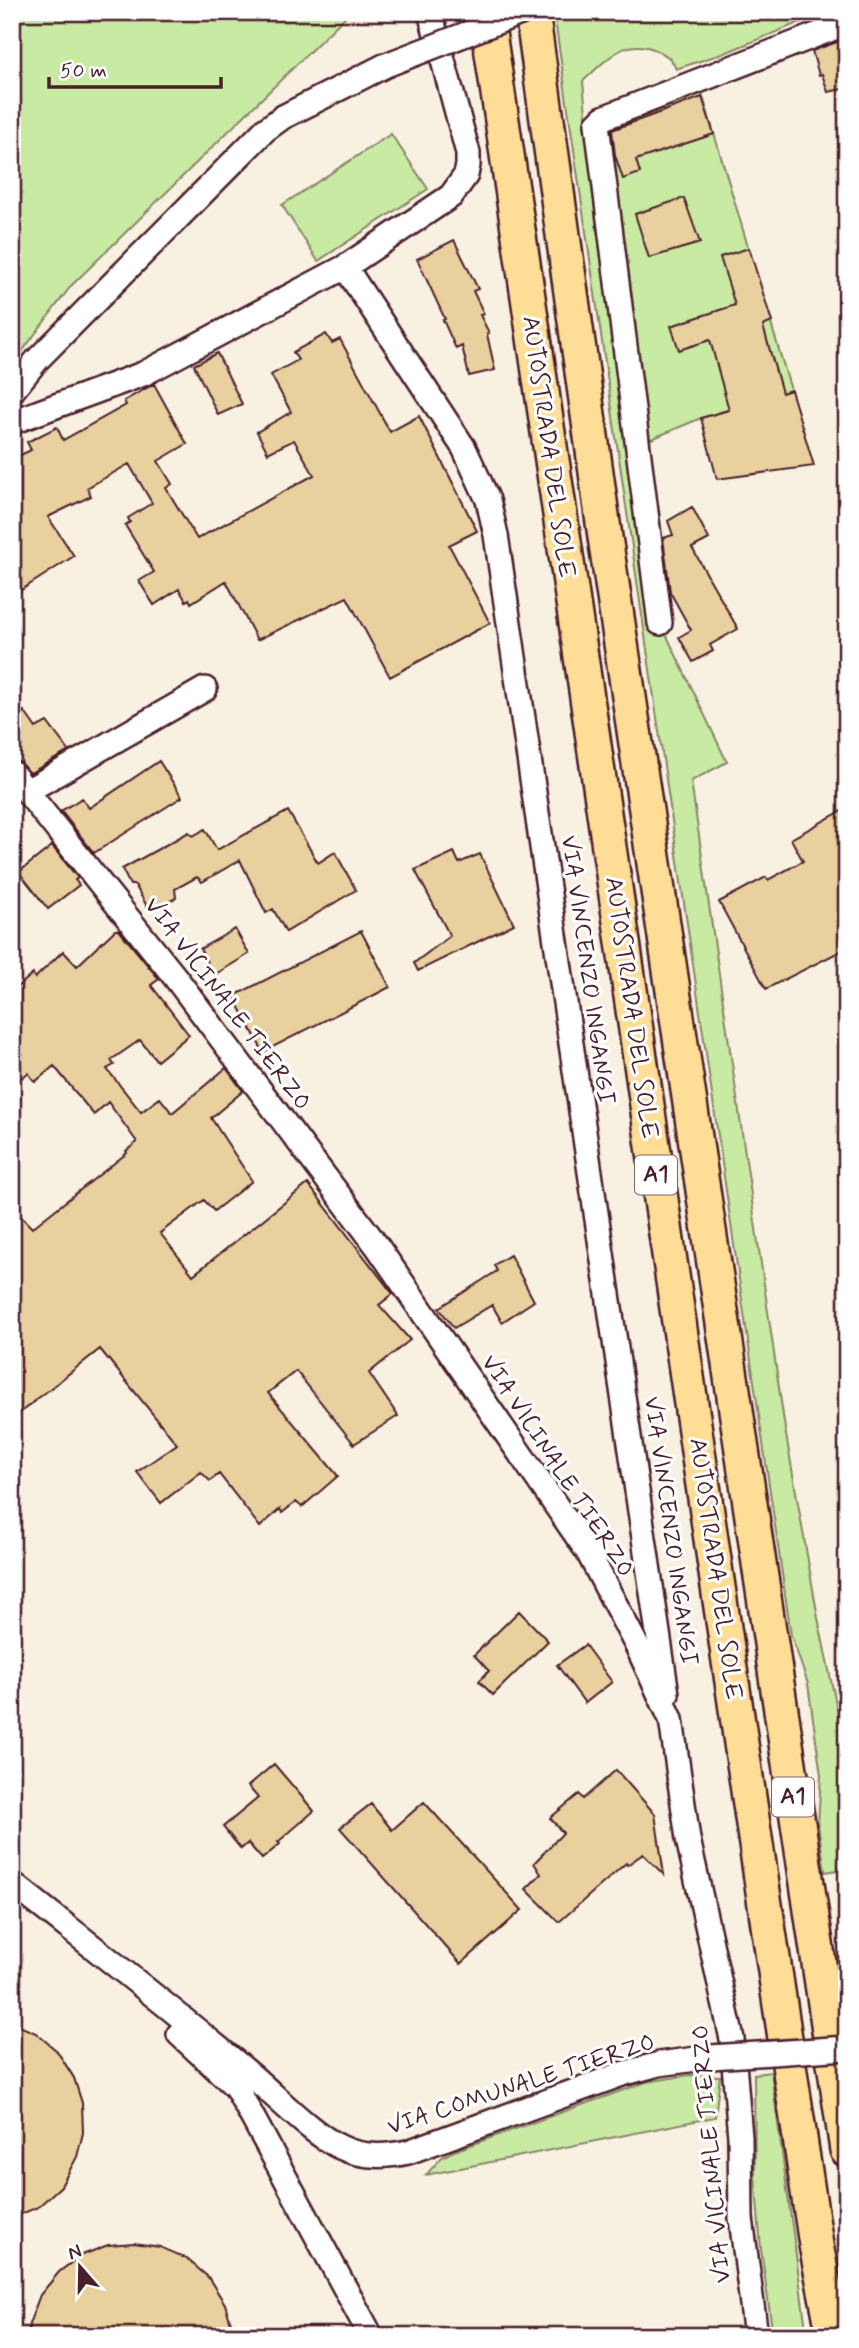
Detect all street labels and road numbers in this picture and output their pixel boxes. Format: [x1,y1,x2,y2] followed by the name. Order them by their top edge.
[514,314,582,580] street label: AUTOSTRADA DEL SOLE
[553,834,621,1107] street label: VIA VINCENZO INGANGI
[597,875,665,1141] street label: AUTOSTRADA DEL SOLE
[137,891,317,1117] street label: VIA VICINALE TIERZO
[635,1156,677,1194] road number: A1
[473,1349,641,1583] street label: VIA VICINALE TIERZO
[636,1395,704,1668] street label: VIA VINCENZO INGANGI
[681,1436,749,1702] street label: AUTOSTRADA DEL SOLE
[772,1778,814,1816] road number: A1
[685,2024,739,2284] street label: VIA VICINALE TIERZO
[383,2027,659,2143] street label: VIA COMUNALE TIERZO

